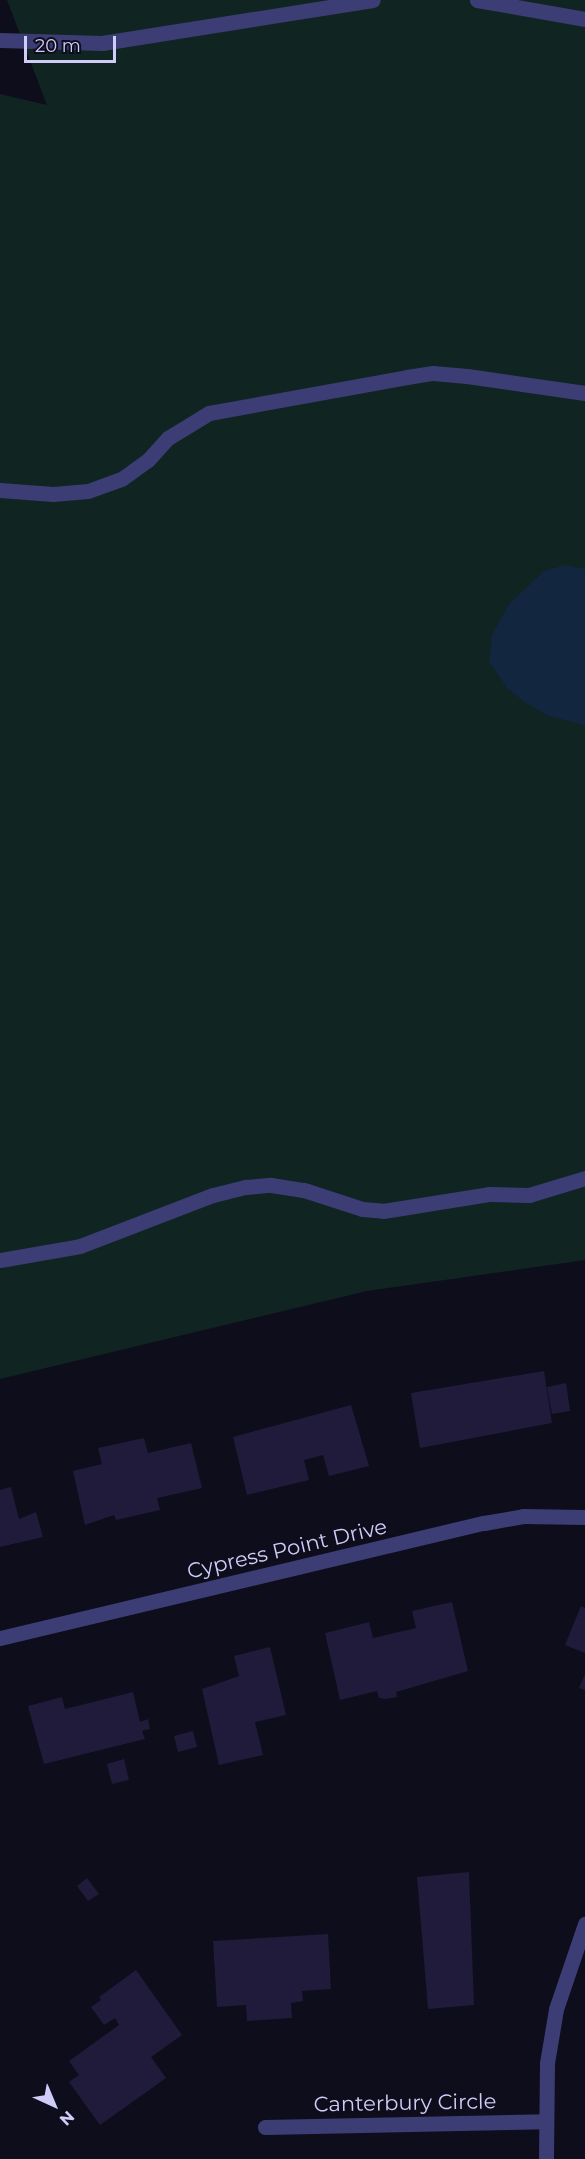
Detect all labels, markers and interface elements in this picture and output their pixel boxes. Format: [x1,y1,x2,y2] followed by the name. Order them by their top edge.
[27,24,118,62] scale bar
[35,35,81,57] text: 20 m
[185,1514,389,1584] street label: Cypress Point Drive
[24,2075,84,2135] north arrow
[313,2089,497,2117] street label: Canterbury Circle
[56,2107,78,2130] text: N

